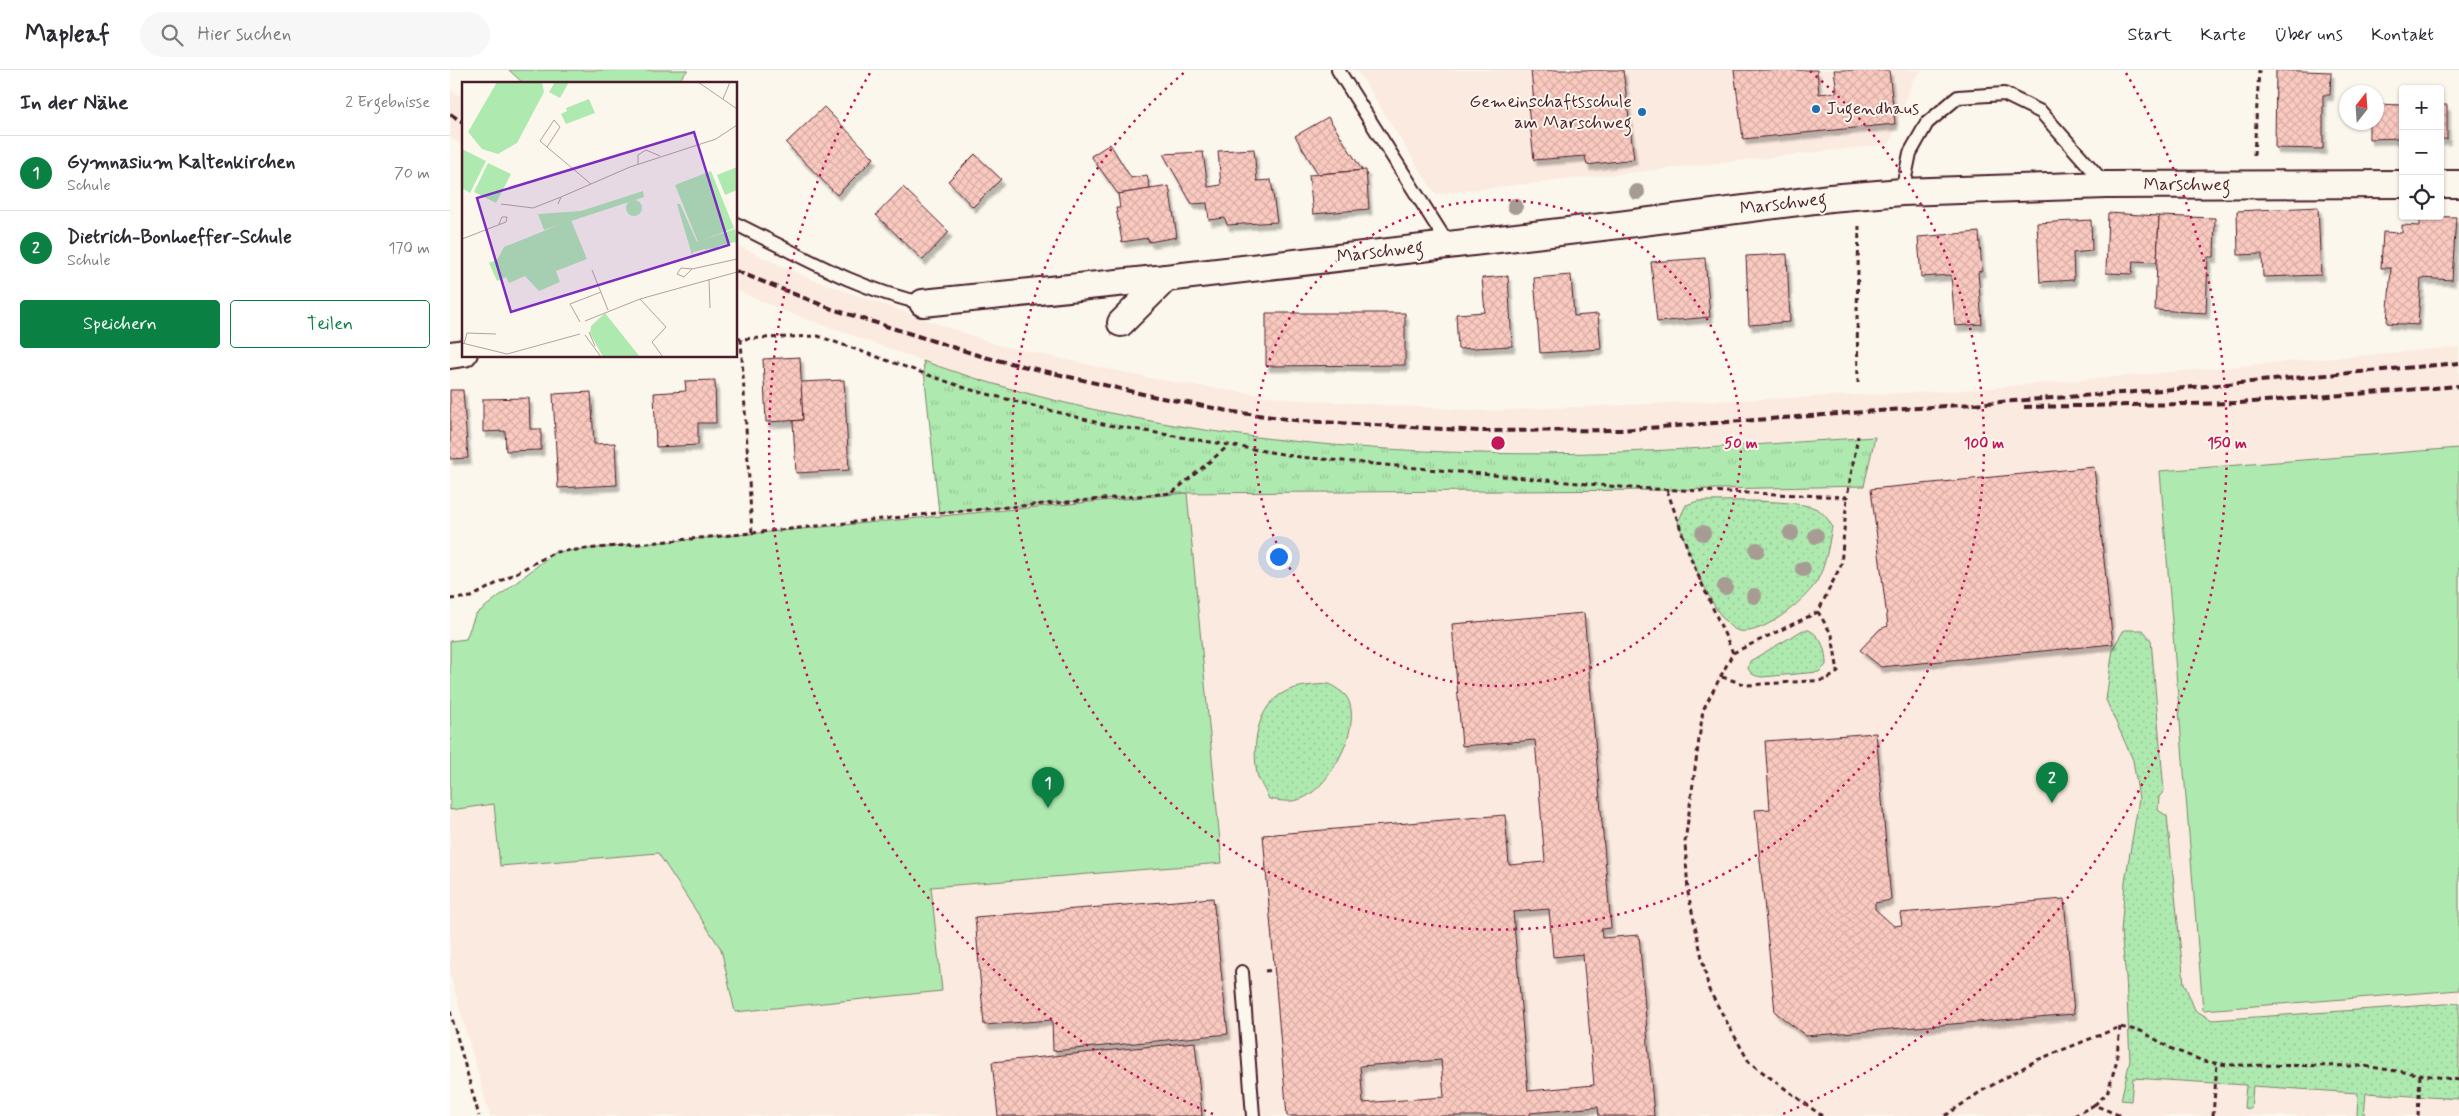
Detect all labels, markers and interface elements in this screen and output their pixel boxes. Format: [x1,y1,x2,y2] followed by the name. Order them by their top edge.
[140,12,490,57] search box
[25,19,110,50] text: Mapleaf
[158,21,186,49] icon: search
[198,22,291,47] text: Hier suchen
[2128,23,2172,47] text: Start
[2200,23,2246,47] text: Karte
[2274,23,2343,47] text: Über uns
[2371,23,2434,47] text: Kontakt
[462,82,738,358] inset map
[2339,85,2384,130] north arrow
[2399,85,2444,220] map controls
[2399,85,2444,130] button: +
[20,89,128,117] text: In der Nähe
[1469,90,1632,137] place label: Gemeinschaftsschule am Marschweg
[345,92,430,113] text: 2 Ergebnisse
[1826,97,1919,123] place label: Jugendhaus
[1810,103,1822,115] marker: Jugendhaus
[1636,106,1648,118] marker: Gemeinschaftsschule am Marschweg
[2399,130,2444,175] button: −
[67,150,295,175] text: Gymnasium Kaltenkirchen
[32,163,40,184] text: 1
[394,163,430,184] text: 70 m
[2144,173,2230,199] street label: Marschweg
[67,175,111,196] text: Schule
[2399,175,2444,220] button: locate
[1738,187,1828,223] street label: Marschweg
[67,225,292,250] text: Dietrich-Bonhoeffer-Schule
[1335,235,1425,271] street label: Marschweg
[32,238,40,259] text: 2
[388,238,430,259] text: 170 m
[67,250,111,271] text: Schule
[20,300,220,348] button: Speichern
[230,300,430,348] button: Teilen
[1489,434,1507,452] centre of rings
[1724,434,1758,454] text: 50 m
[1964,434,2004,454] text: 100 m
[2207,434,2247,454] text: 150 m
[1266,544,1292,570] your location
[2036,762,2068,803] pin: 2
[1032,767,1064,808] pin: 1

